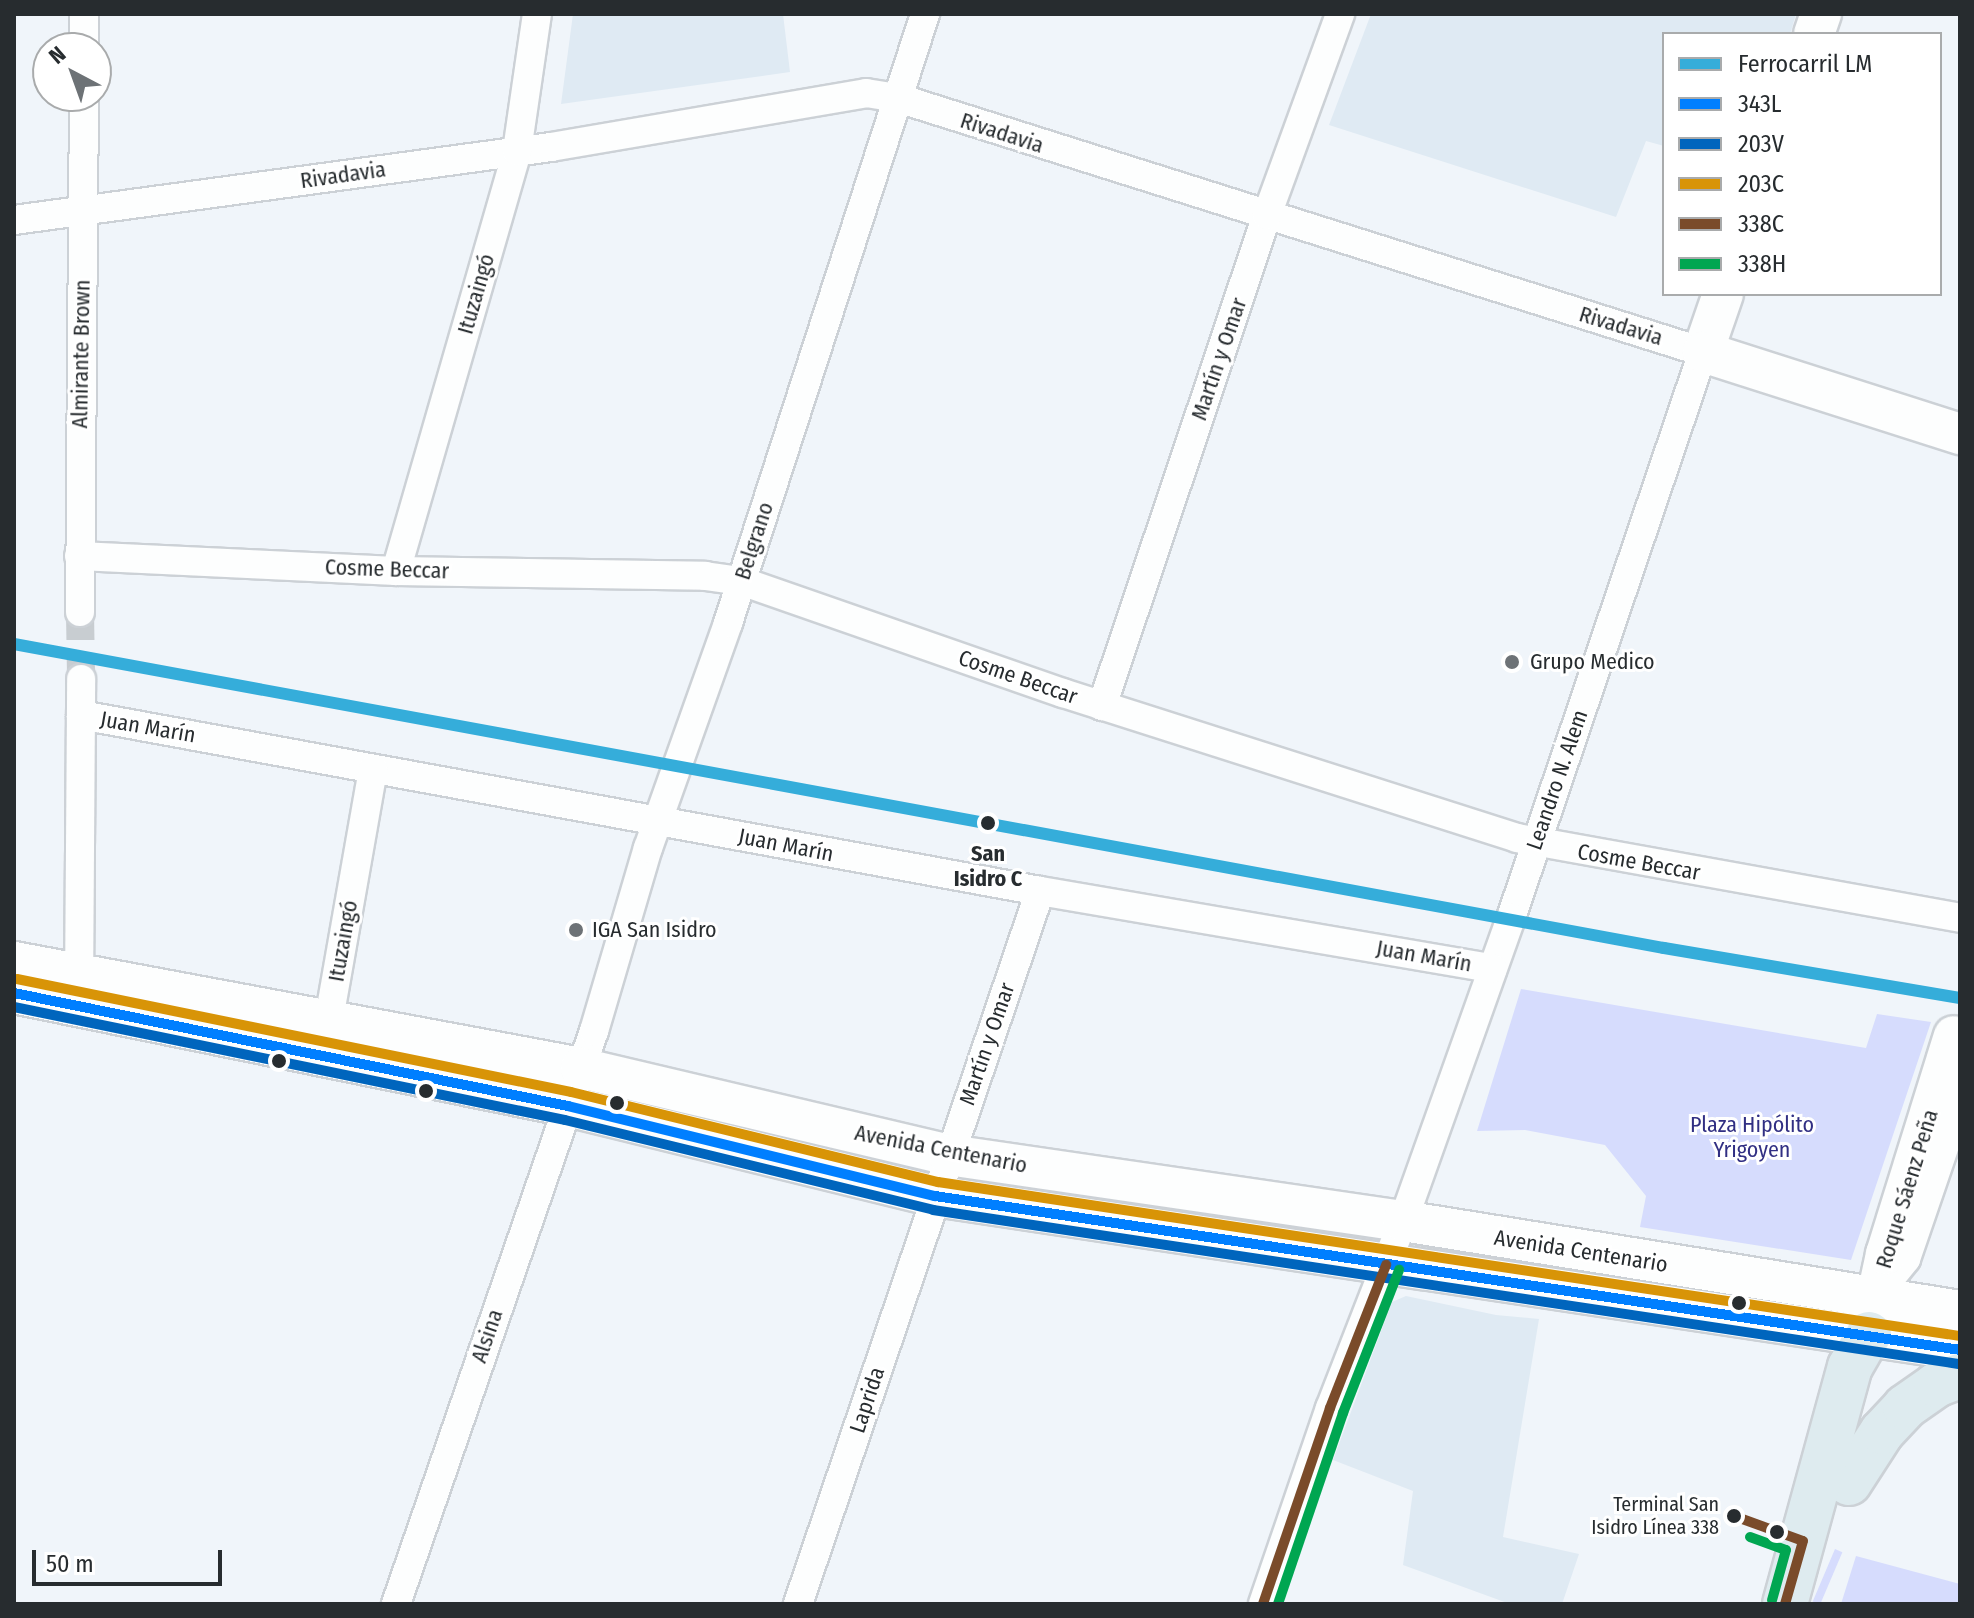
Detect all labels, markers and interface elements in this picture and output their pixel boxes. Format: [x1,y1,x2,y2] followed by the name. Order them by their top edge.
[32,32,112,112] north arrow
[1662,32,1942,296] legend
[43,41,71,70] text: N
[1738,50,1872,78] text: Ferrocarril LM
[1738,90,1781,118] text: 343L
[957,107,1047,159] street label: Rivadavia
[1738,130,1784,158] text: 203V
[299,156,387,194] street label: Rivadavia
[1738,170,1784,198] text: 203C
[1738,210,1784,238] text: 338C
[1738,250,1786,278] text: 338H
[452,251,500,337] street label: Ituzaingó
[67,279,95,429] street label: Almirante Brown
[1186,294,1252,424] street label: Martín y Omar
[1576,301,1666,351] street label: Rivadavia
[729,499,779,583] street label: Belgrano
[324,554,450,584] street label: Cosme Beccar
[955,644,1081,710] street label: Cosme Beccar
[1530,649,1655,675] place label: Grupo Medico
[1501,651,1523,673] marker: Grupo Medico
[98,706,198,748] street label: Juan Marín
[1521,707,1593,853] street label: Leandro N. Alem
[975,810,1001,836] marker: San Isidro C
[736,823,836,867] street label: Juan Marín
[1576,838,1702,886] street label: Cosme Beccar
[954,840,1022,892] place label: San Isidro C
[323,898,363,984] street label: Ituzaingó
[592,917,717,943] place label: IGA San Isidro
[567,921,585,939] marker: IGA San Isidro
[1374,935,1474,977] street label: Juan Marín
[954,979,1020,1109] street label: Martín y Omar
[271,1053,287,1069] unlabelled marker
[418,1083,434,1099] unlabelled marker
[609,1095,625,1111] unlabelled marker
[1870,1106,1944,1272] street label: Roque Sáenz Peña
[1690,1111,1814,1162] park label: Plaza Hipólito Yrigoyen
[853,1119,1029,1179] street label: Avenida Centenario
[1492,1224,1670,1278] street label: Avenida Centenario
[1731,1295,1747,1311] unlabelled marker
[466,1306,508,1366] street label: Alsina
[844,1364,890,1436] street label: Laprida
[1591,1492,1719,1539] place label: Terminal San Isidro Línea 338
[1726,1508,1742,1524] marker: Terminal San Isidro Línea 338
[1769,1524,1785,1540] unlabelled marker
[36,1534,226,1584] scale bar
[46,1550,94,1578] text: 50 m

